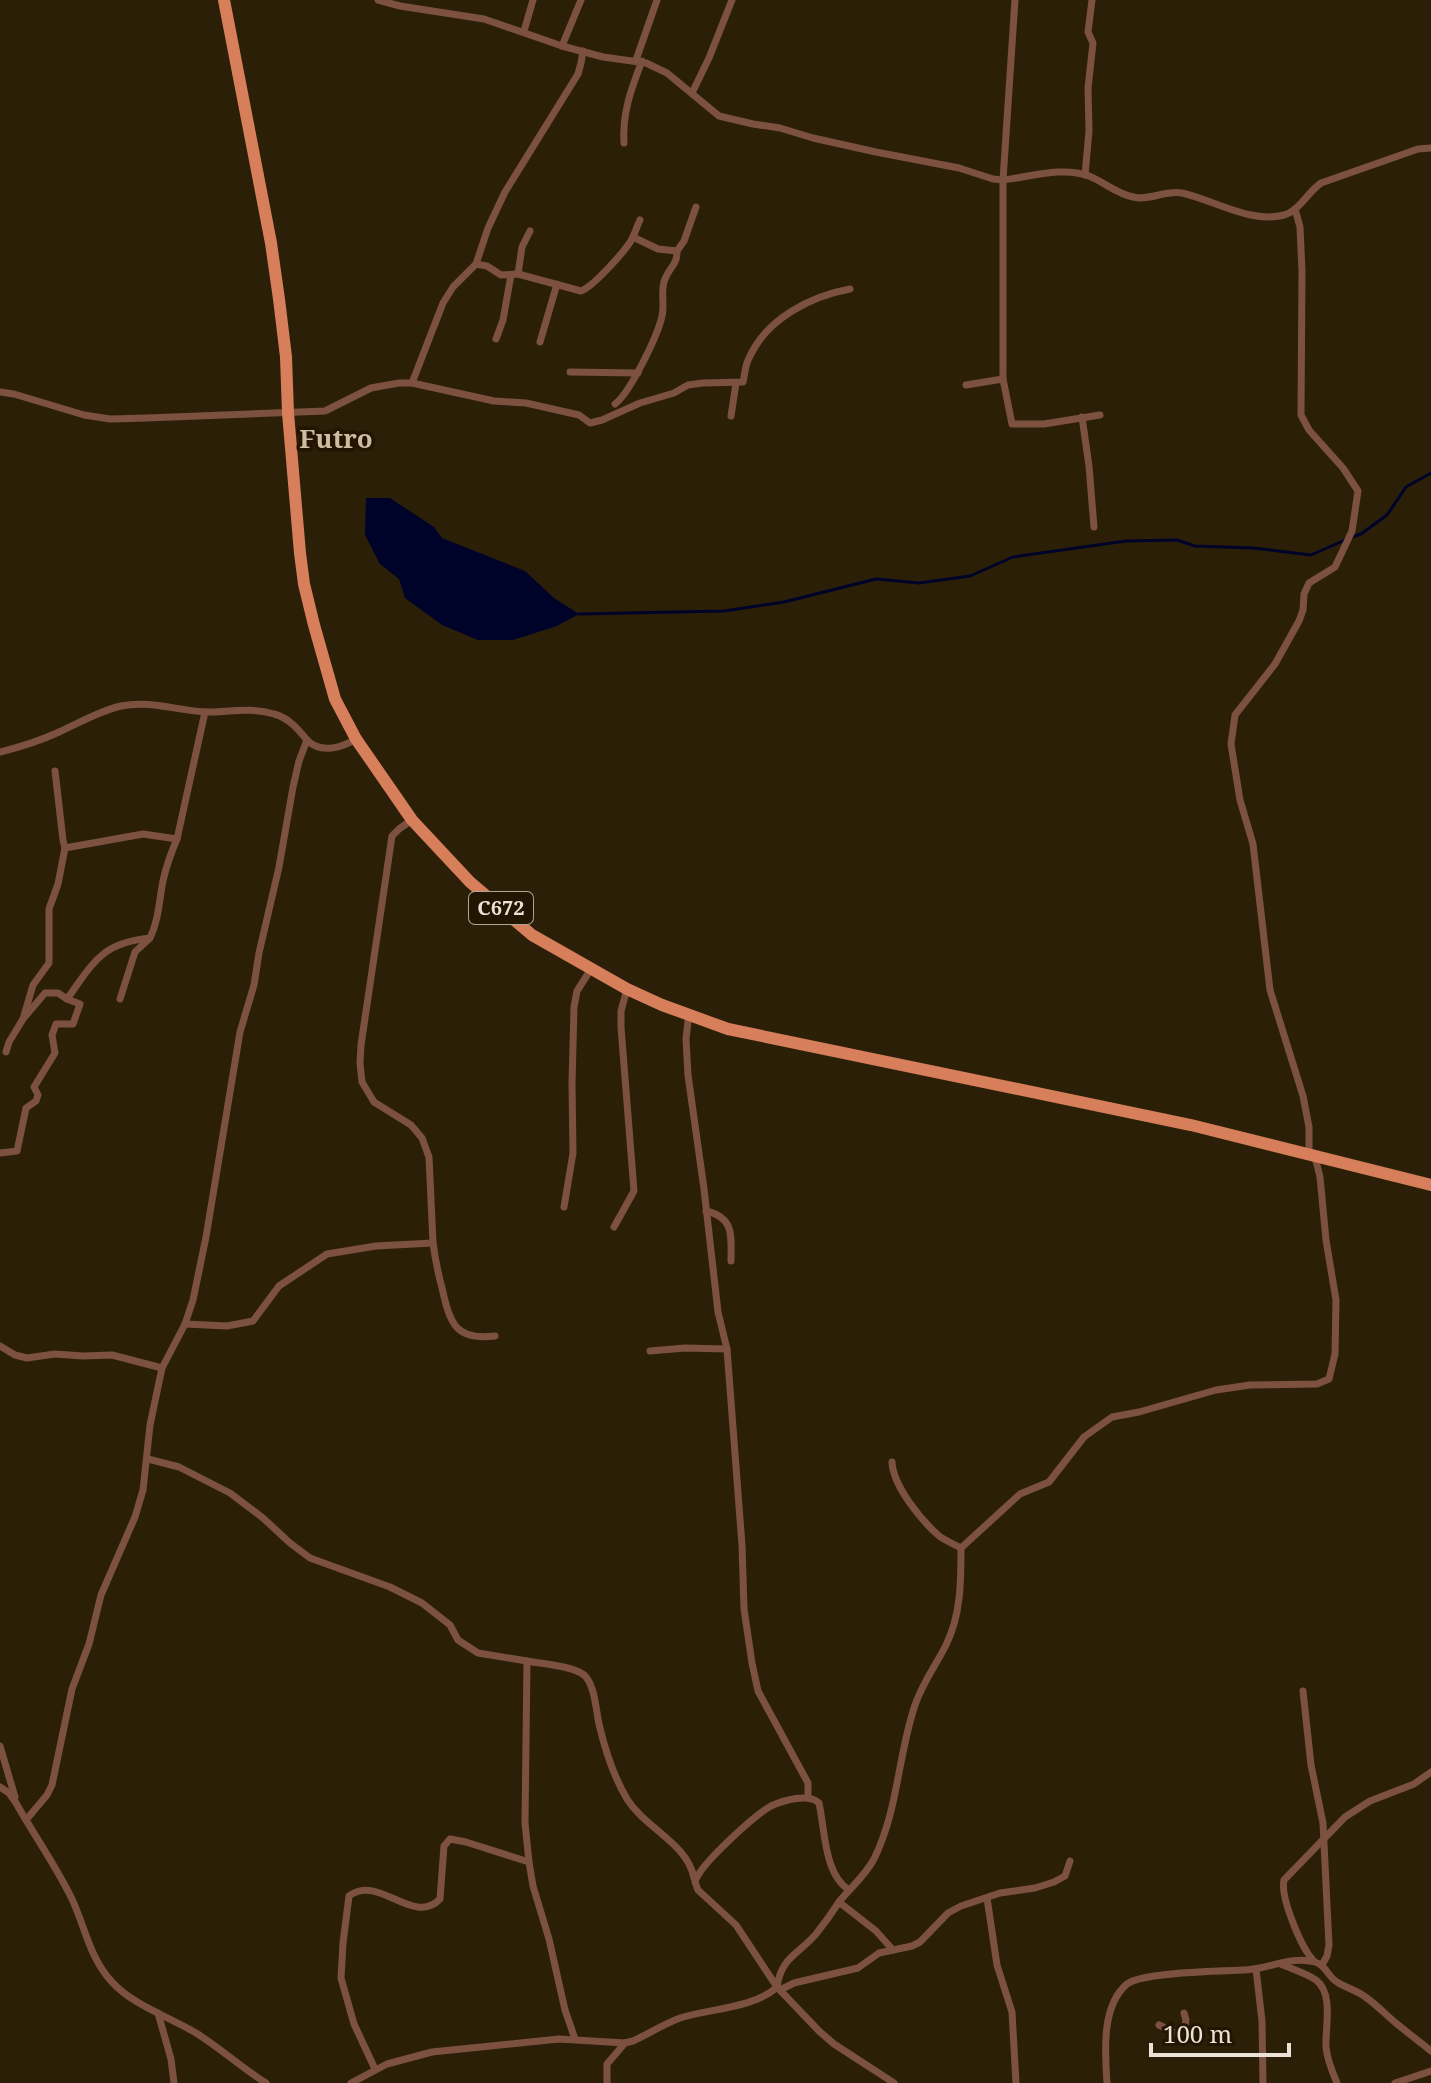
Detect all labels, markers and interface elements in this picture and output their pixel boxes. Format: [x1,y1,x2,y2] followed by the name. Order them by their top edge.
[299,420,373,456] district label: Futro
[469,892,533,924] road number: C672
[1151,2007,1289,2057] scale bar
[1163,2017,1232,2050] text: 100 m

